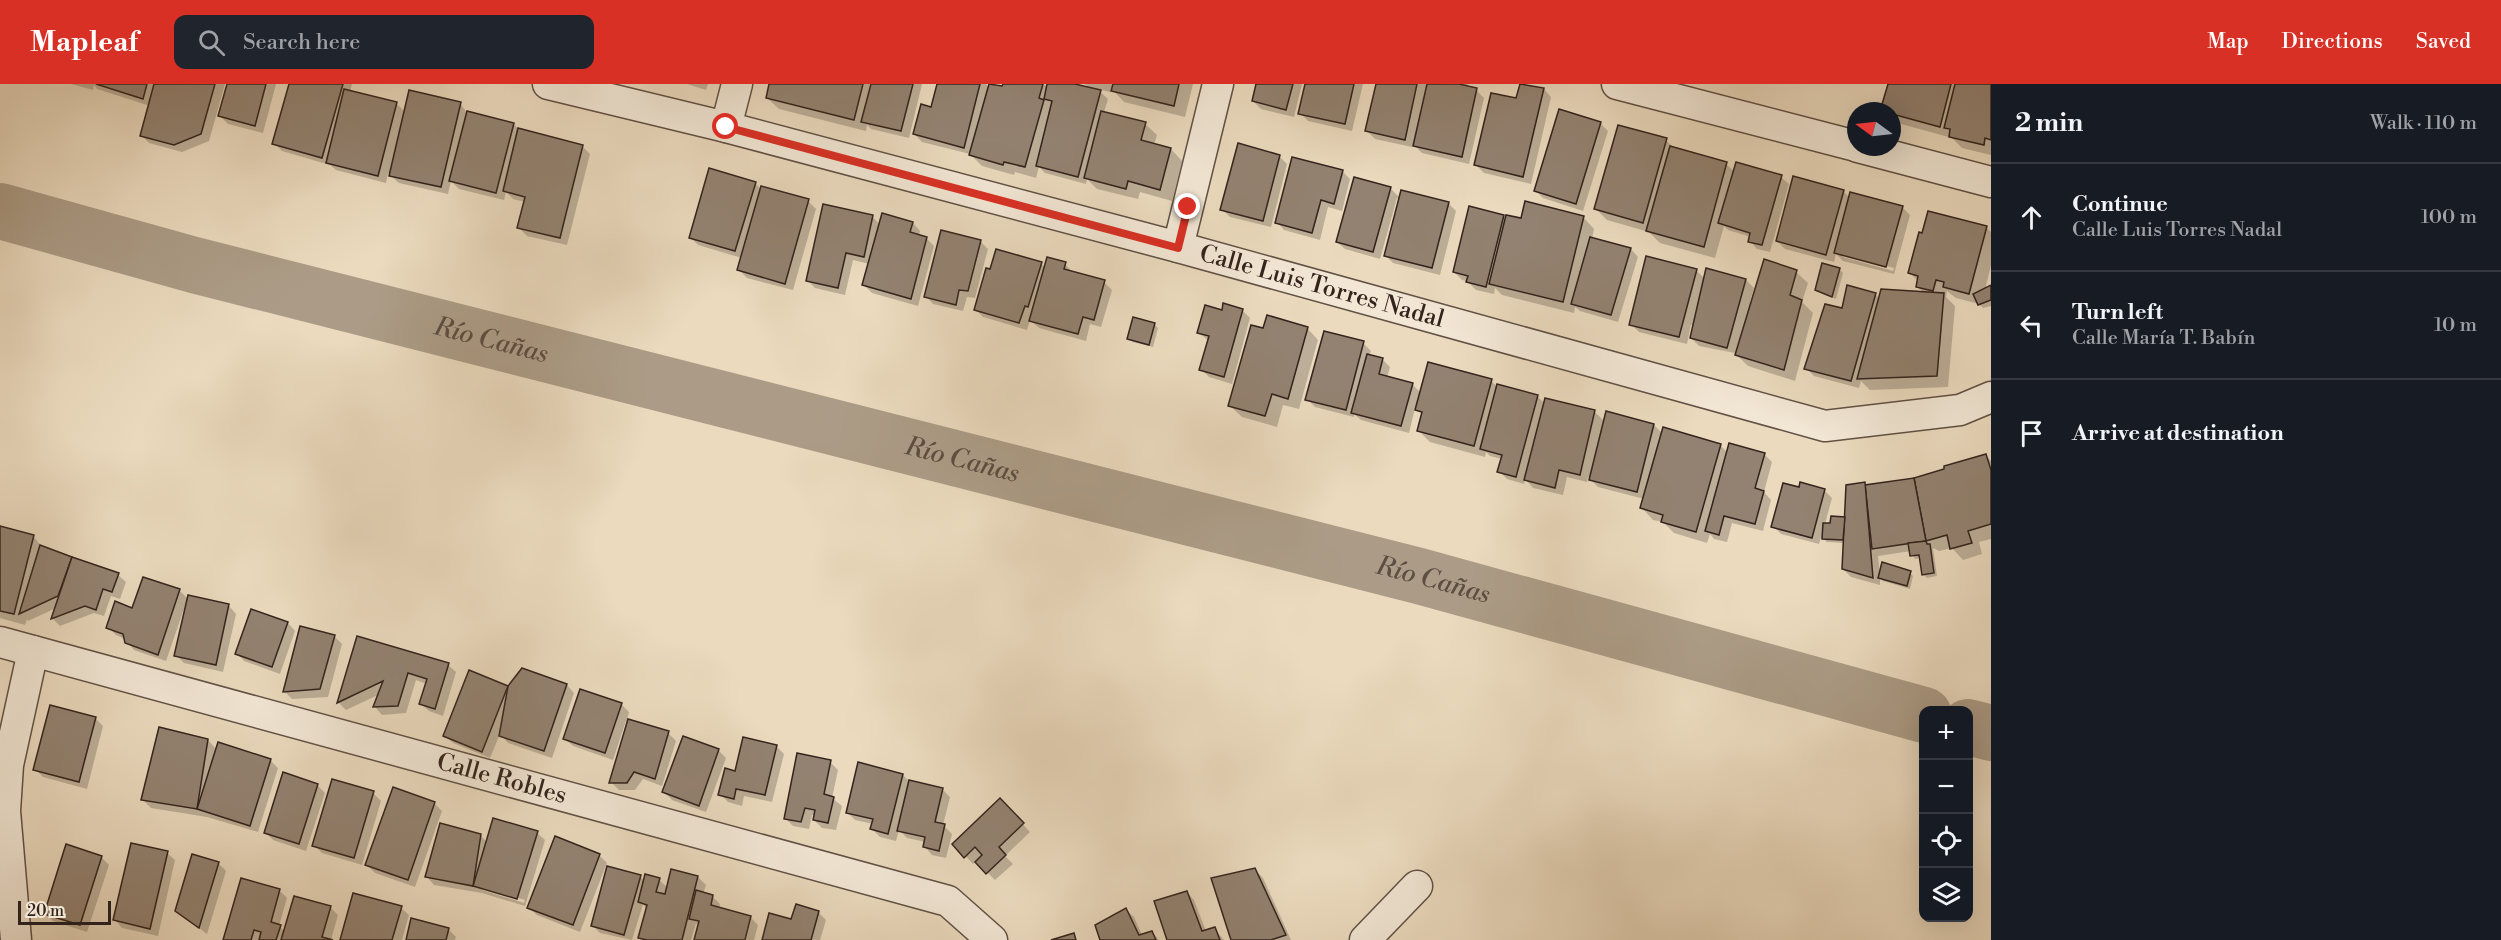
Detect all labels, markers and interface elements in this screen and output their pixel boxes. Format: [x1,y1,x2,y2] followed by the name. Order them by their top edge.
[174,15,594,69] search box
[30,25,138,60] text: Mapleaf
[195,26,228,59] icon: search
[243,29,360,56] text: Search here
[2207,29,2249,55] text: Map
[2282,29,2383,55] text: Directions
[2416,29,2471,55] text: Saved
[1847,102,1901,156] north arrow
[2015,107,2083,139] text: 2 min
[2370,111,2477,136] text: Walk · 110 m
[712,113,738,139] route start
[2072,191,2168,218] text: Continue
[1174,193,1200,219] route end
[2015,201,2048,234] icon: ahead
[2421,205,2477,230] text: 100 m
[2072,218,2282,243] text: Calle Luis Torres Nadal
[1196,239,1447,335] street label: Calle Luis Torres Nadal
[2072,299,2163,326] text: Turn left
[2015,309,2048,342] icon: left
[430,310,552,370] water label: Río Cañas
[2434,313,2477,338] text: 10 m
[2072,326,2255,351] text: Calle María T. Babín
[2015,417,2048,450] icon: arrive
[2072,420,2284,447] text: Arrive at destination
[901,430,1023,490] water label: Río Cañas
[1372,550,1494,611] water label: Río Cañas
[1919,706,1973,922] map controls
[1919,706,1973,760] button: +
[433,747,570,811] street label: Calle Robles
[1919,760,1973,814] button: −
[1919,814,1973,868] button: locate
[1919,868,1973,922] button: layers
[18,898,111,926] scale bar
[27,901,64,921] text: 20 m

